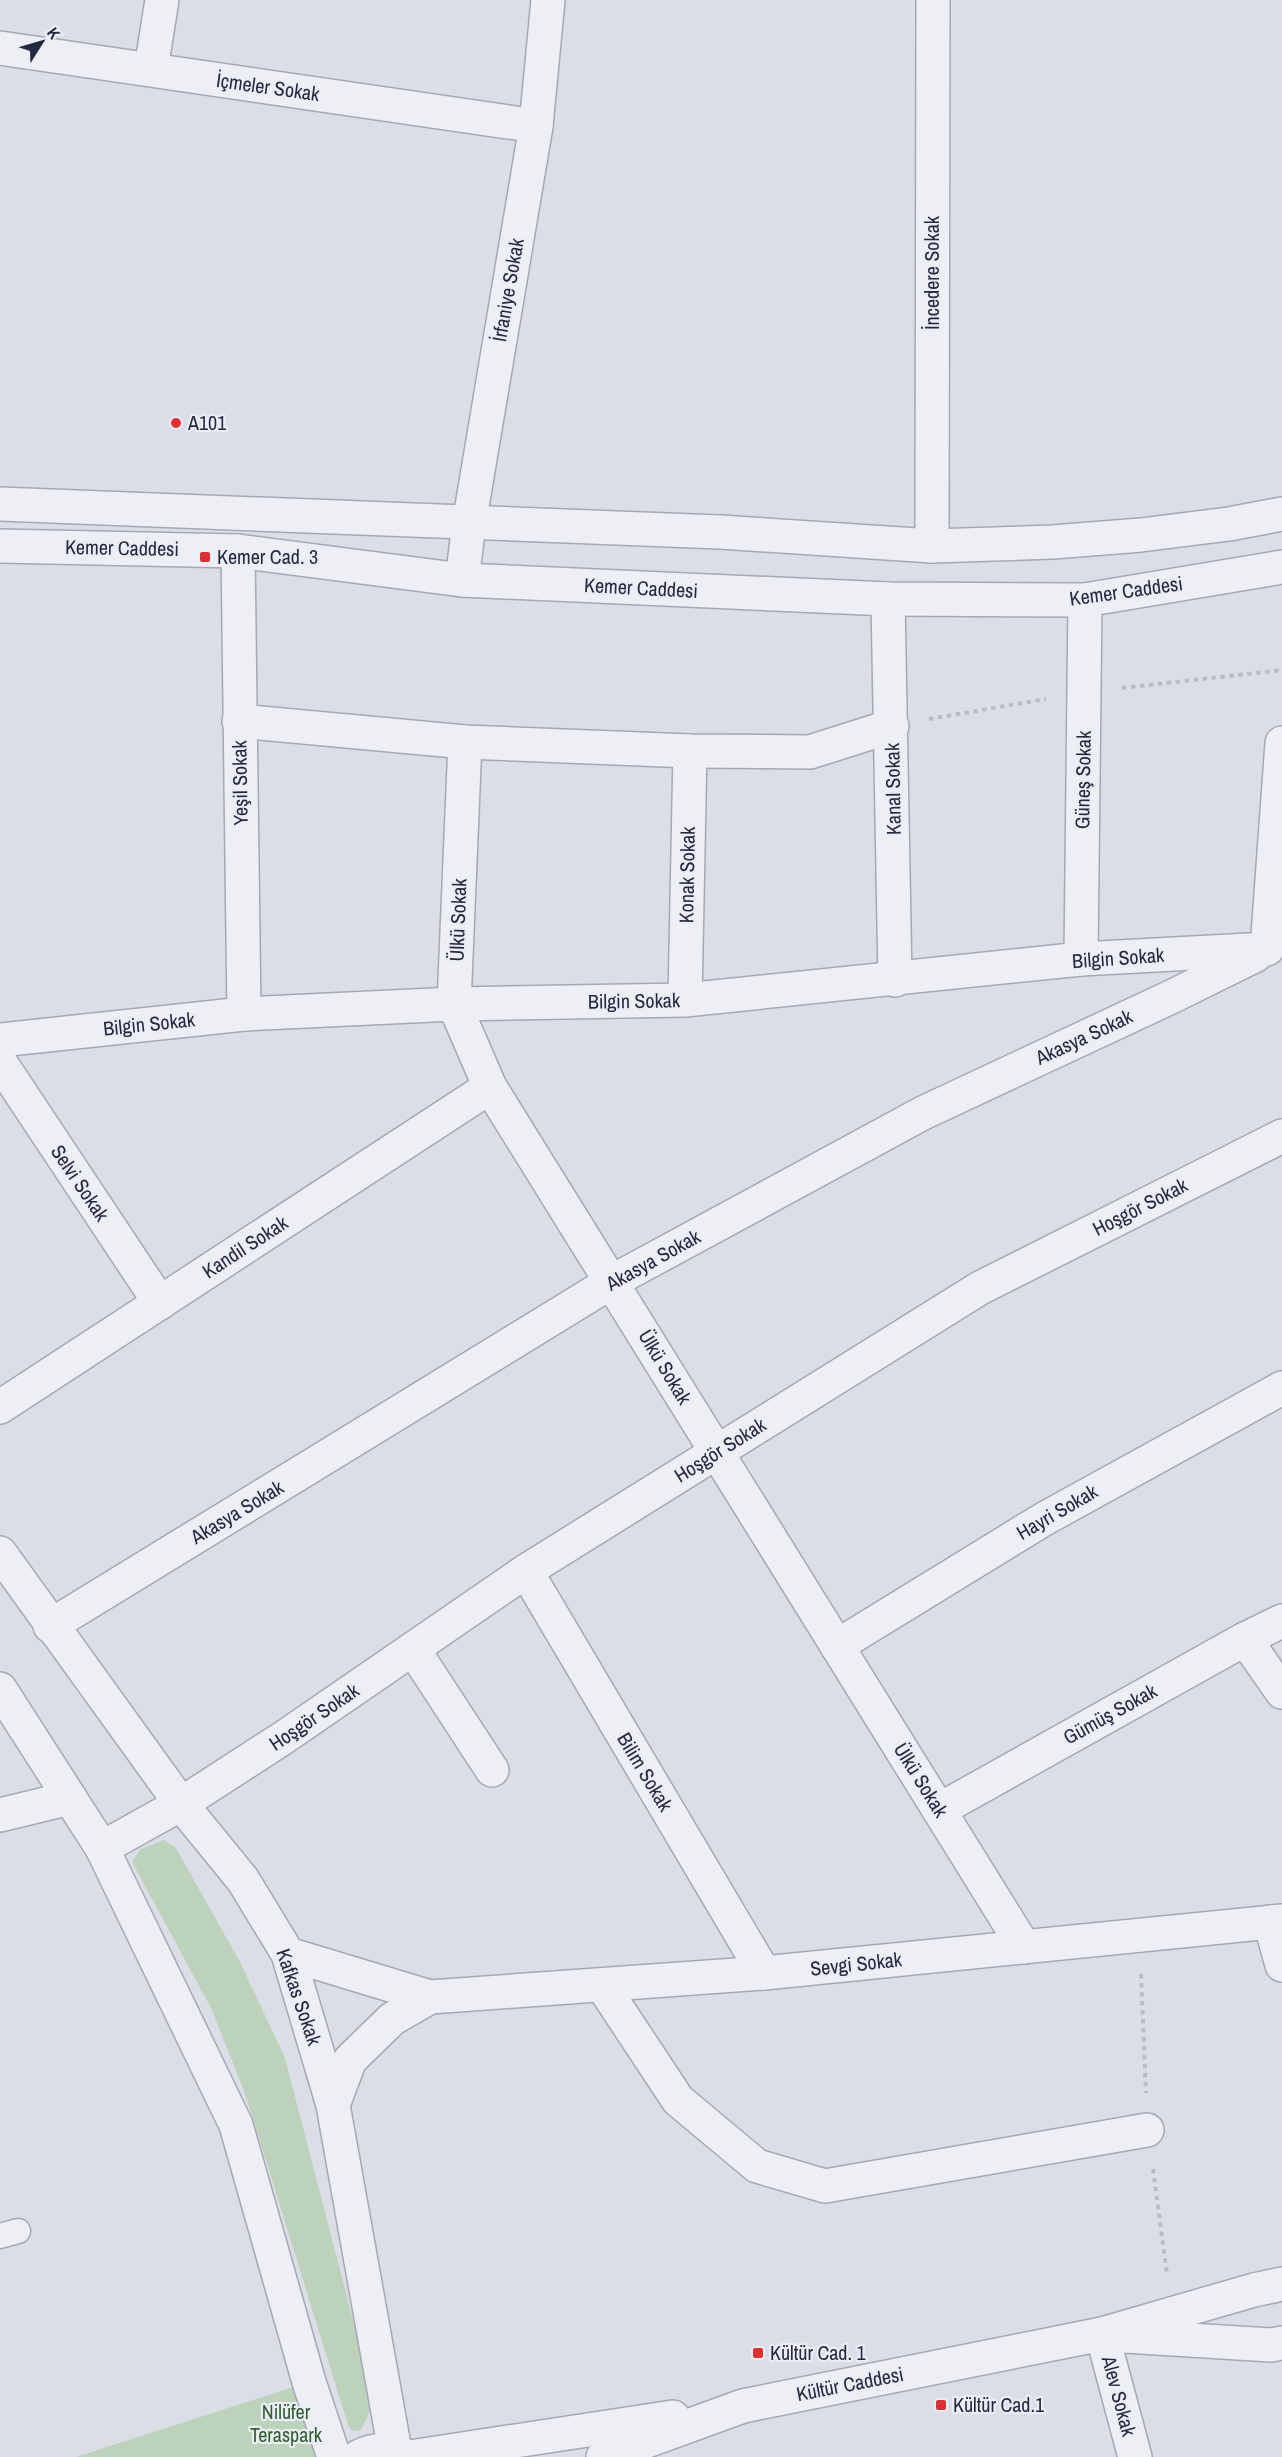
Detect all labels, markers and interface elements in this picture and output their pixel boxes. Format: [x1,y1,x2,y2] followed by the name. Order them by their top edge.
[12,12,72,72] north arrow
[42,23,66,44] text: K
[215,66,322,107] street label: İçmeler Sokak
[918,215,945,330] street label: İncedere Sokak
[485,235,530,344] street label: İrfaniye Sokak
[187,409,226,436] place label: A101
[169,416,183,430] marker: A101
[65,533,179,562] street label: Kemer Caddesi
[217,543,318,570] place label: Kemer Cad. 3
[198,550,212,564] marker: Kemer Cad. 3
[1068,569,1184,612] street label: Kemer Caddesi
[583,571,699,604] street label: Kemer Caddesi
[1068,730,1097,829] street label: Güneş Sokak
[225,739,254,826] street label: Yeşil Sokak
[878,742,907,835] street label: Kanal Sokak
[672,826,701,924] street label: Konak Sokak
[443,877,472,962] street label: Ülkü Sokak
[1071,941,1166,974] street label: Bilgin Sokak
[588,986,681,1015] street label: Bilgin Sokak
[1030,1002,1137,1071] street label: Akasya Sokak
[102,1005,197,1042] street label: Bilgin Sokak
[45,1139,116,1227] street label: Selvi Sokak
[1088,1171,1193,1242] street label: Hoşgör Sokak
[197,1209,293,1284] street label: Kandil Sokak
[600,1222,705,1297] street label: Akasya Sokak
[632,1324,699,1410] street label: Ülkü Sokak
[669,1410,771,1488] street label: Hoşgör Sokak
[184,1473,289,1550] street label: Akasya Sokak
[1011,1477,1103,1546] street label: Hayri Sokak
[263,1676,365,1757] street label: Hoşgör Sokak
[1058,1676,1162,1750] street label: Gümüş Sokak
[611,1727,680,1817] street label: Bilim Sokak
[888,1737,955,1823] street label: Ülkü Sokak
[270,1945,329,2049] street label: Kafkas Sokak
[809,1945,904,1982] street label: Sevgi Sokak
[770,2339,866,2366] place label: Kültür Cad. 1
[751,2346,765,2360] marker: Kültür Cad. 1
[1096,2352,1143,2440] street label: Alev Sokak
[794,2360,906,2407] street label: Kültür Caddesi
[953,2391,1044,2418] place label: Kültür Cad.1
[250,2398,323,2448] park label: Nilüfer Teraspark
[934,2398,948,2412] marker: Kültür Cad.1

